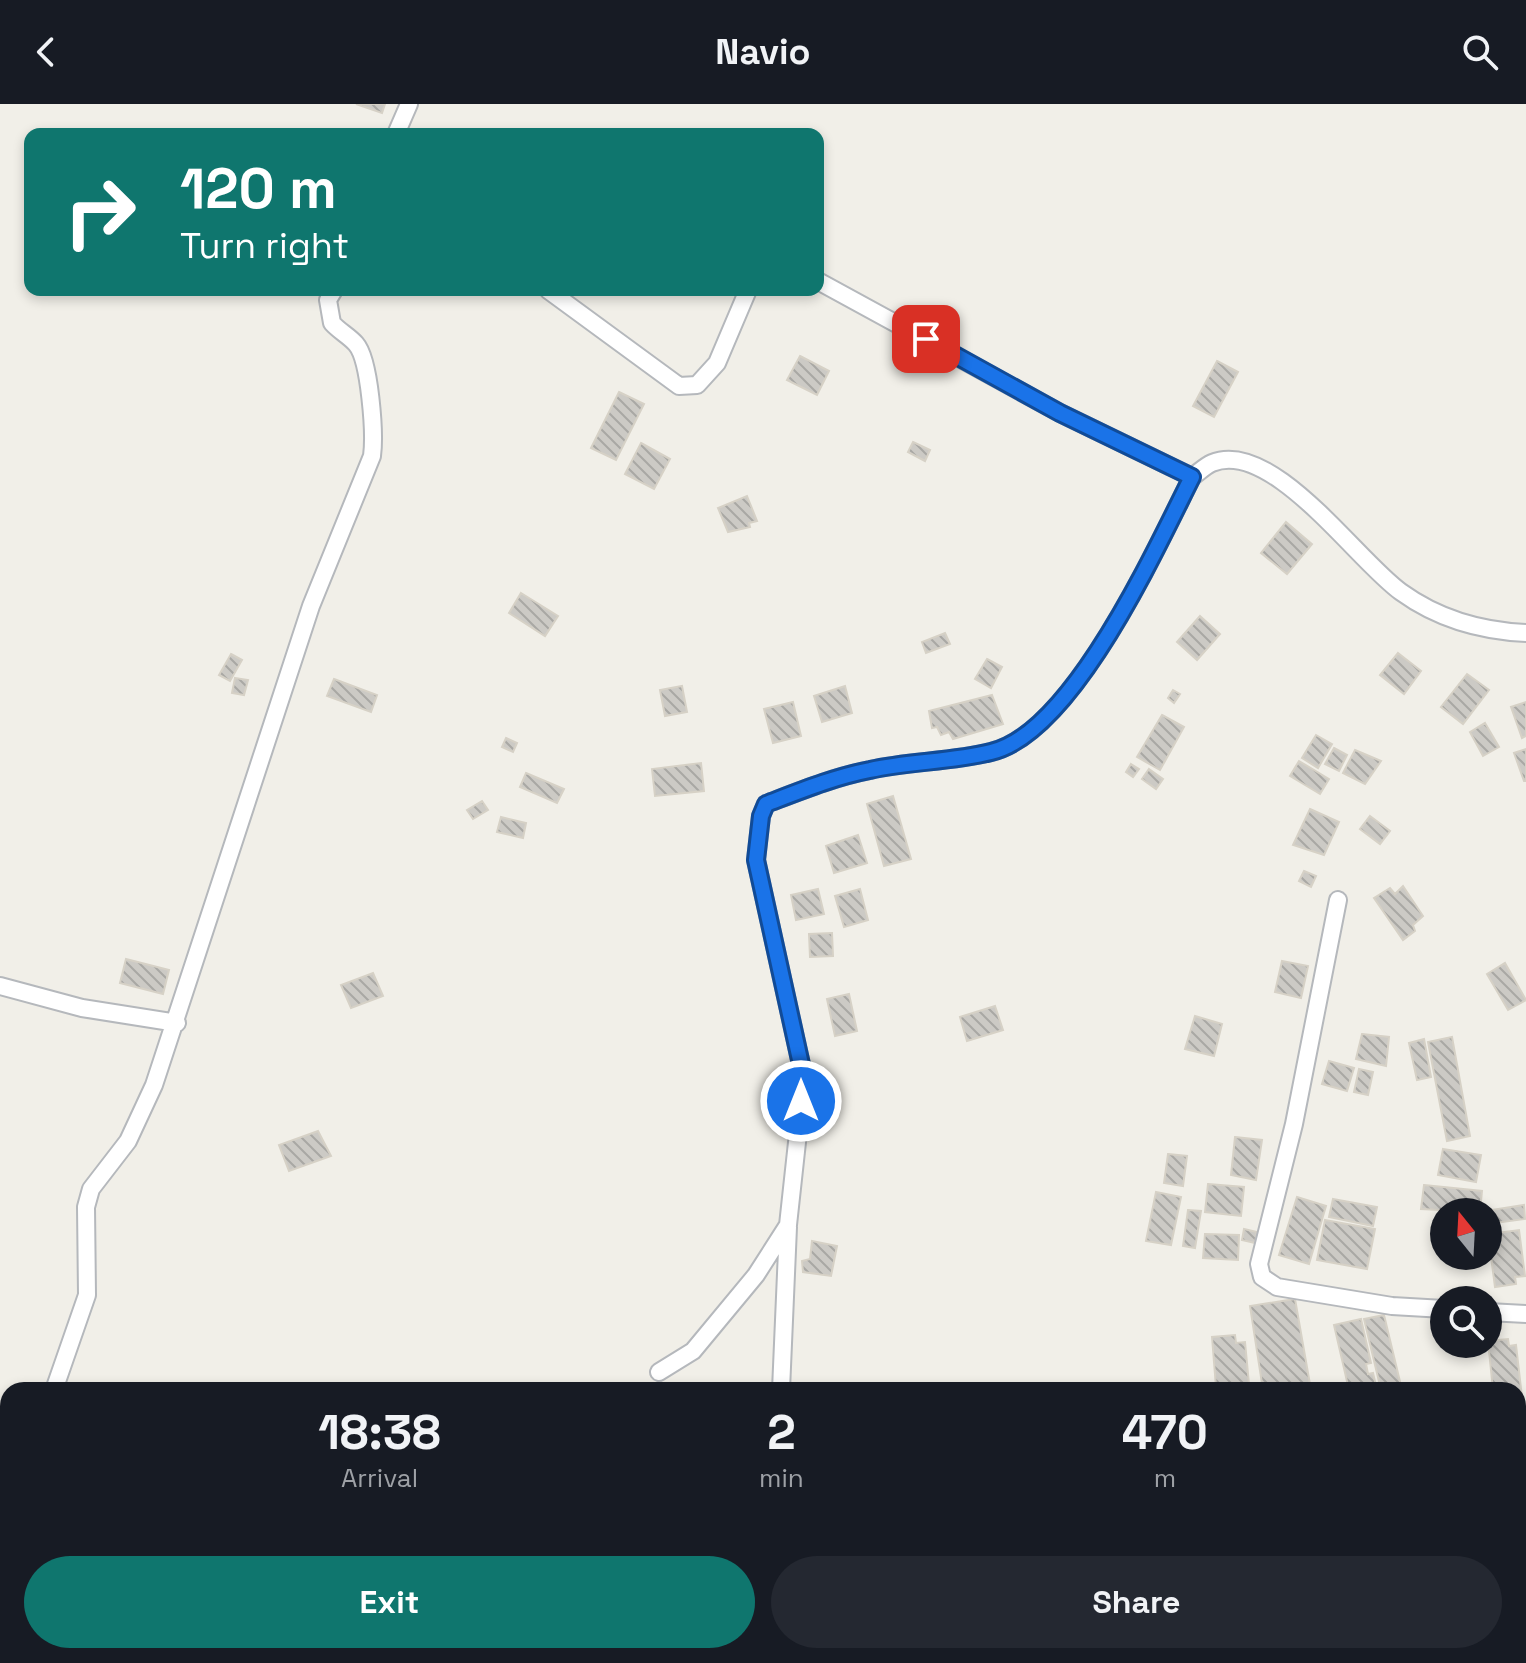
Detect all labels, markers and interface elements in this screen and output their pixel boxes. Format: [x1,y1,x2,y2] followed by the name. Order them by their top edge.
[715,29,811,75] text: Navio
[24,30,68,74] icon: back
[1458,30,1502,74] icon: search
[180,153,337,224] text: 120 m
[48,160,152,264] icon: right
[180,223,349,269] text: Turn right
[892,305,960,373] pin
[904,317,948,361] icon: arrive
[759,1059,843,1143] position arrow
[1430,1198,1502,1270] north arrow
[1430,1198,1502,1358] map controls
[1430,1286,1502,1358] button: search
[318,1402,441,1463] text: 18:38
[767,1402,796,1463] text: 2
[1122,1402,1208,1463] text: 470
[341,1461,418,1495] text: Arrival
[759,1461,804,1495] text: min
[1154,1461,1176,1495] text: m
[24,1556,755,1648] button: Exit
[771,1556,1502,1648] button: Share

